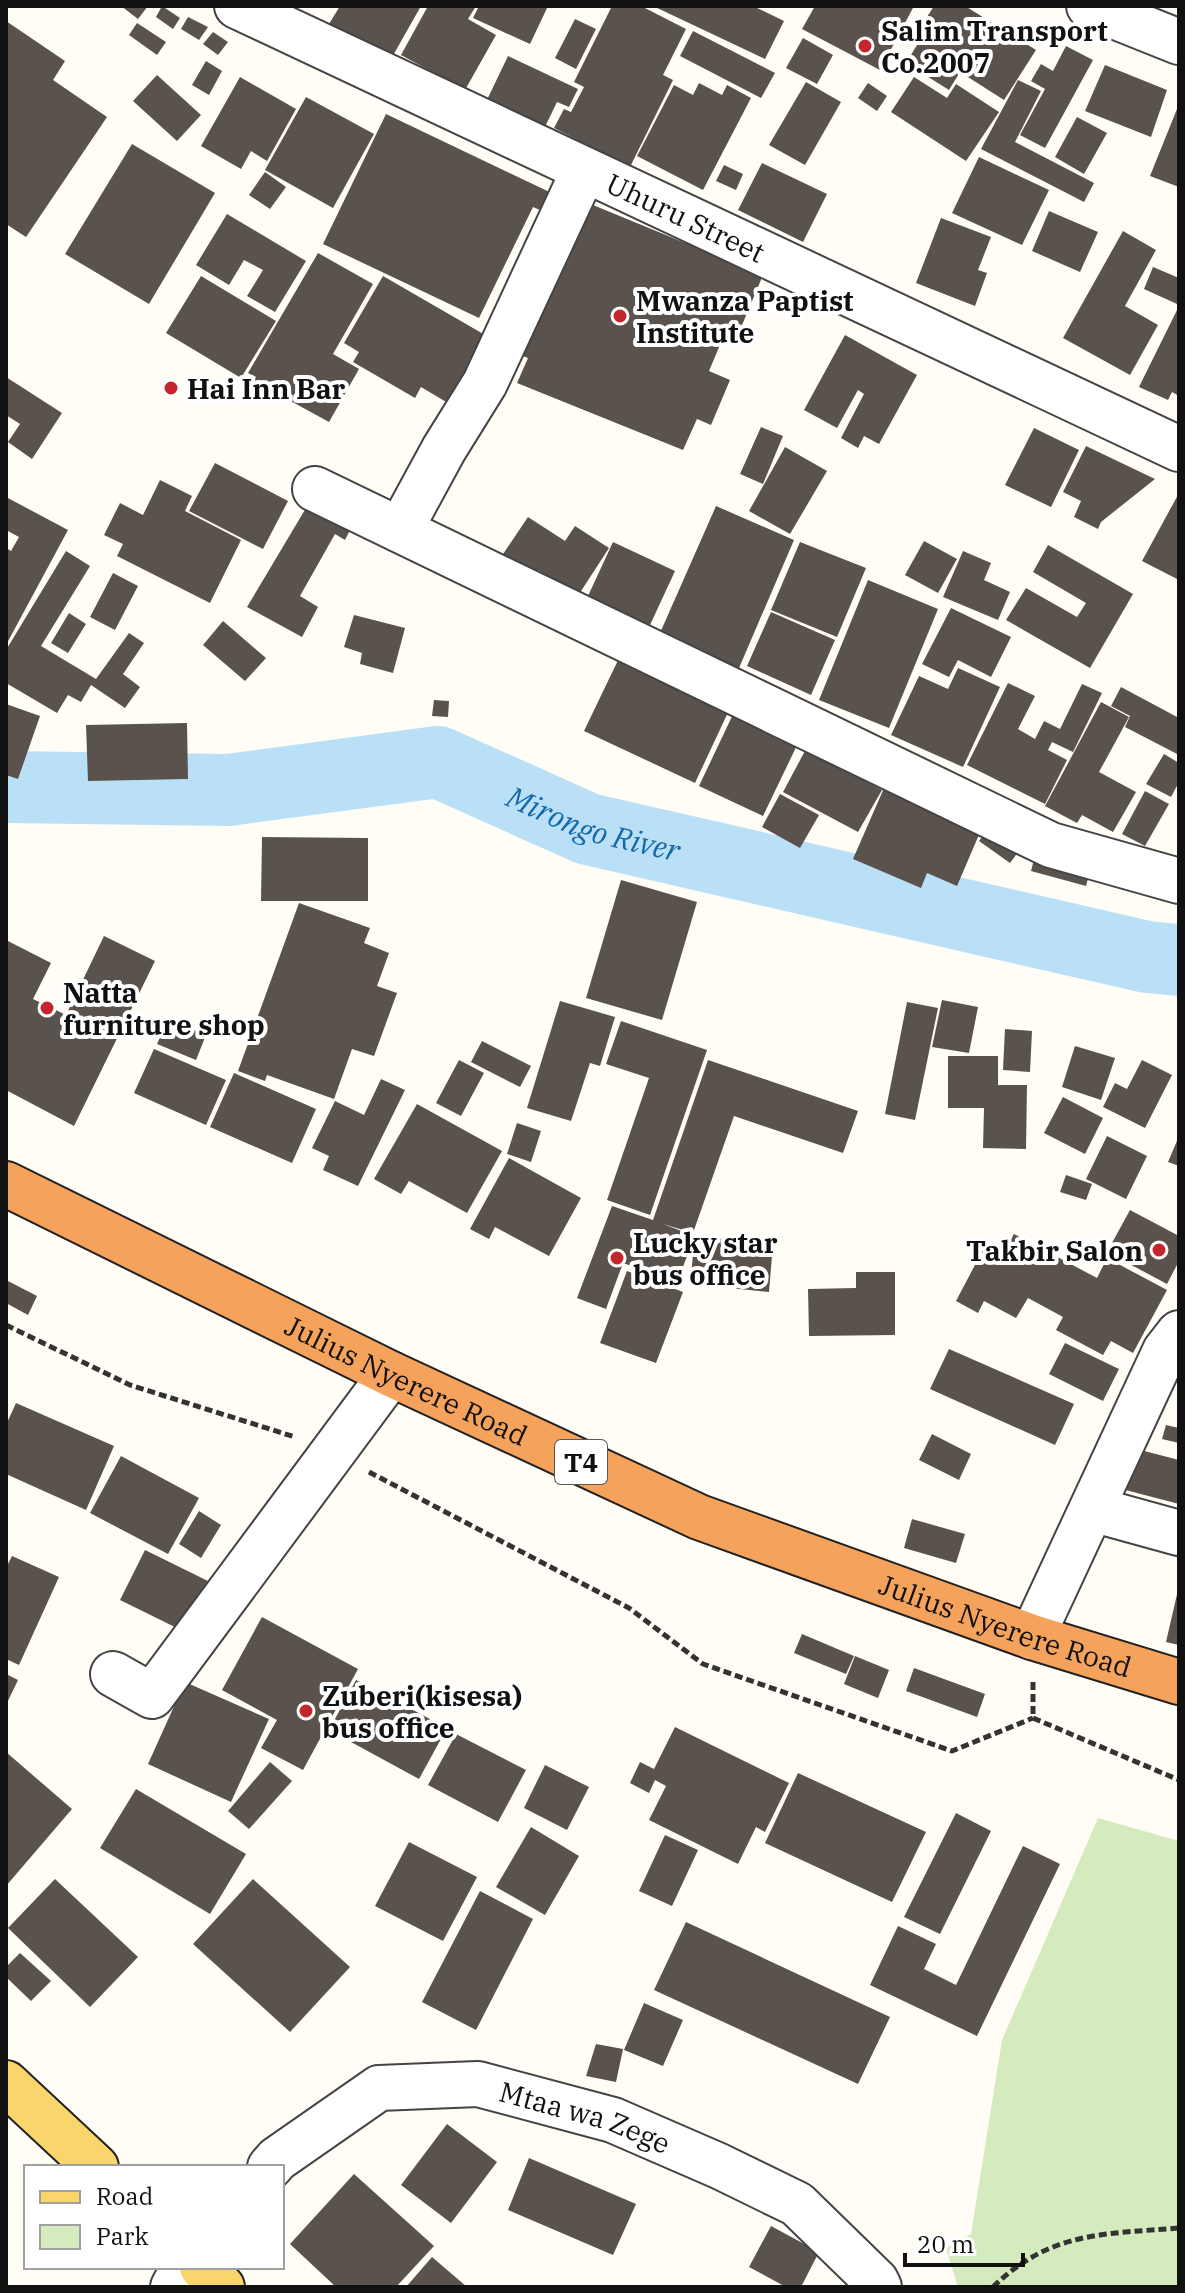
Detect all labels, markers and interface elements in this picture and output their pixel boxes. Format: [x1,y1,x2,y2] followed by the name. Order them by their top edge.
[881,12,1108,81] place label: Salim Transport Co.2007
[856,37,874,55] marker: Salim Transport Co.2007
[601,164,771,270] street label: Uhuru Street
[636,282,853,351] place label: Mwanza Paptist Institute
[611,307,629,325] marker: Mwanza Paptist Institute
[187,370,346,407] place label: Hai Inn Bar
[162,379,180,397] marker: Hai Inn Bar
[500,776,685,869] water label: Mirongo River
[63,974,265,1043] place label: Natta furniture shop
[38,999,56,1017] marker: Natta furniture shop
[633,1224,778,1293] place label: Lucky star bus office
[966,1232,1143,1269] place label: Takbir Salon
[1150,1241,1168,1259] marker: Takbir Salon
[608,1249,626,1267] marker: Lucky star bus office
[279,1306,534,1453] street label: Julius Nyerere Road
[555,1440,607,1484] road number: T4
[874,1565,1136,1685] street label: Julius Nyerere Road
[322,1677,522,1746] place label: Zuberi(kisesa) bus office
[297,1702,315,1720] marker: Zuberi(kisesa) bus office
[496,2072,676,2161] street label: Mtaa wa Zege
[24,2165,284,2269] legend
[96,2180,153,2212] text: Road
[905,2217,1023,2267] scale bar
[96,2220,148,2252] text: Park
[917,2228,974,2260] text: 20 m

